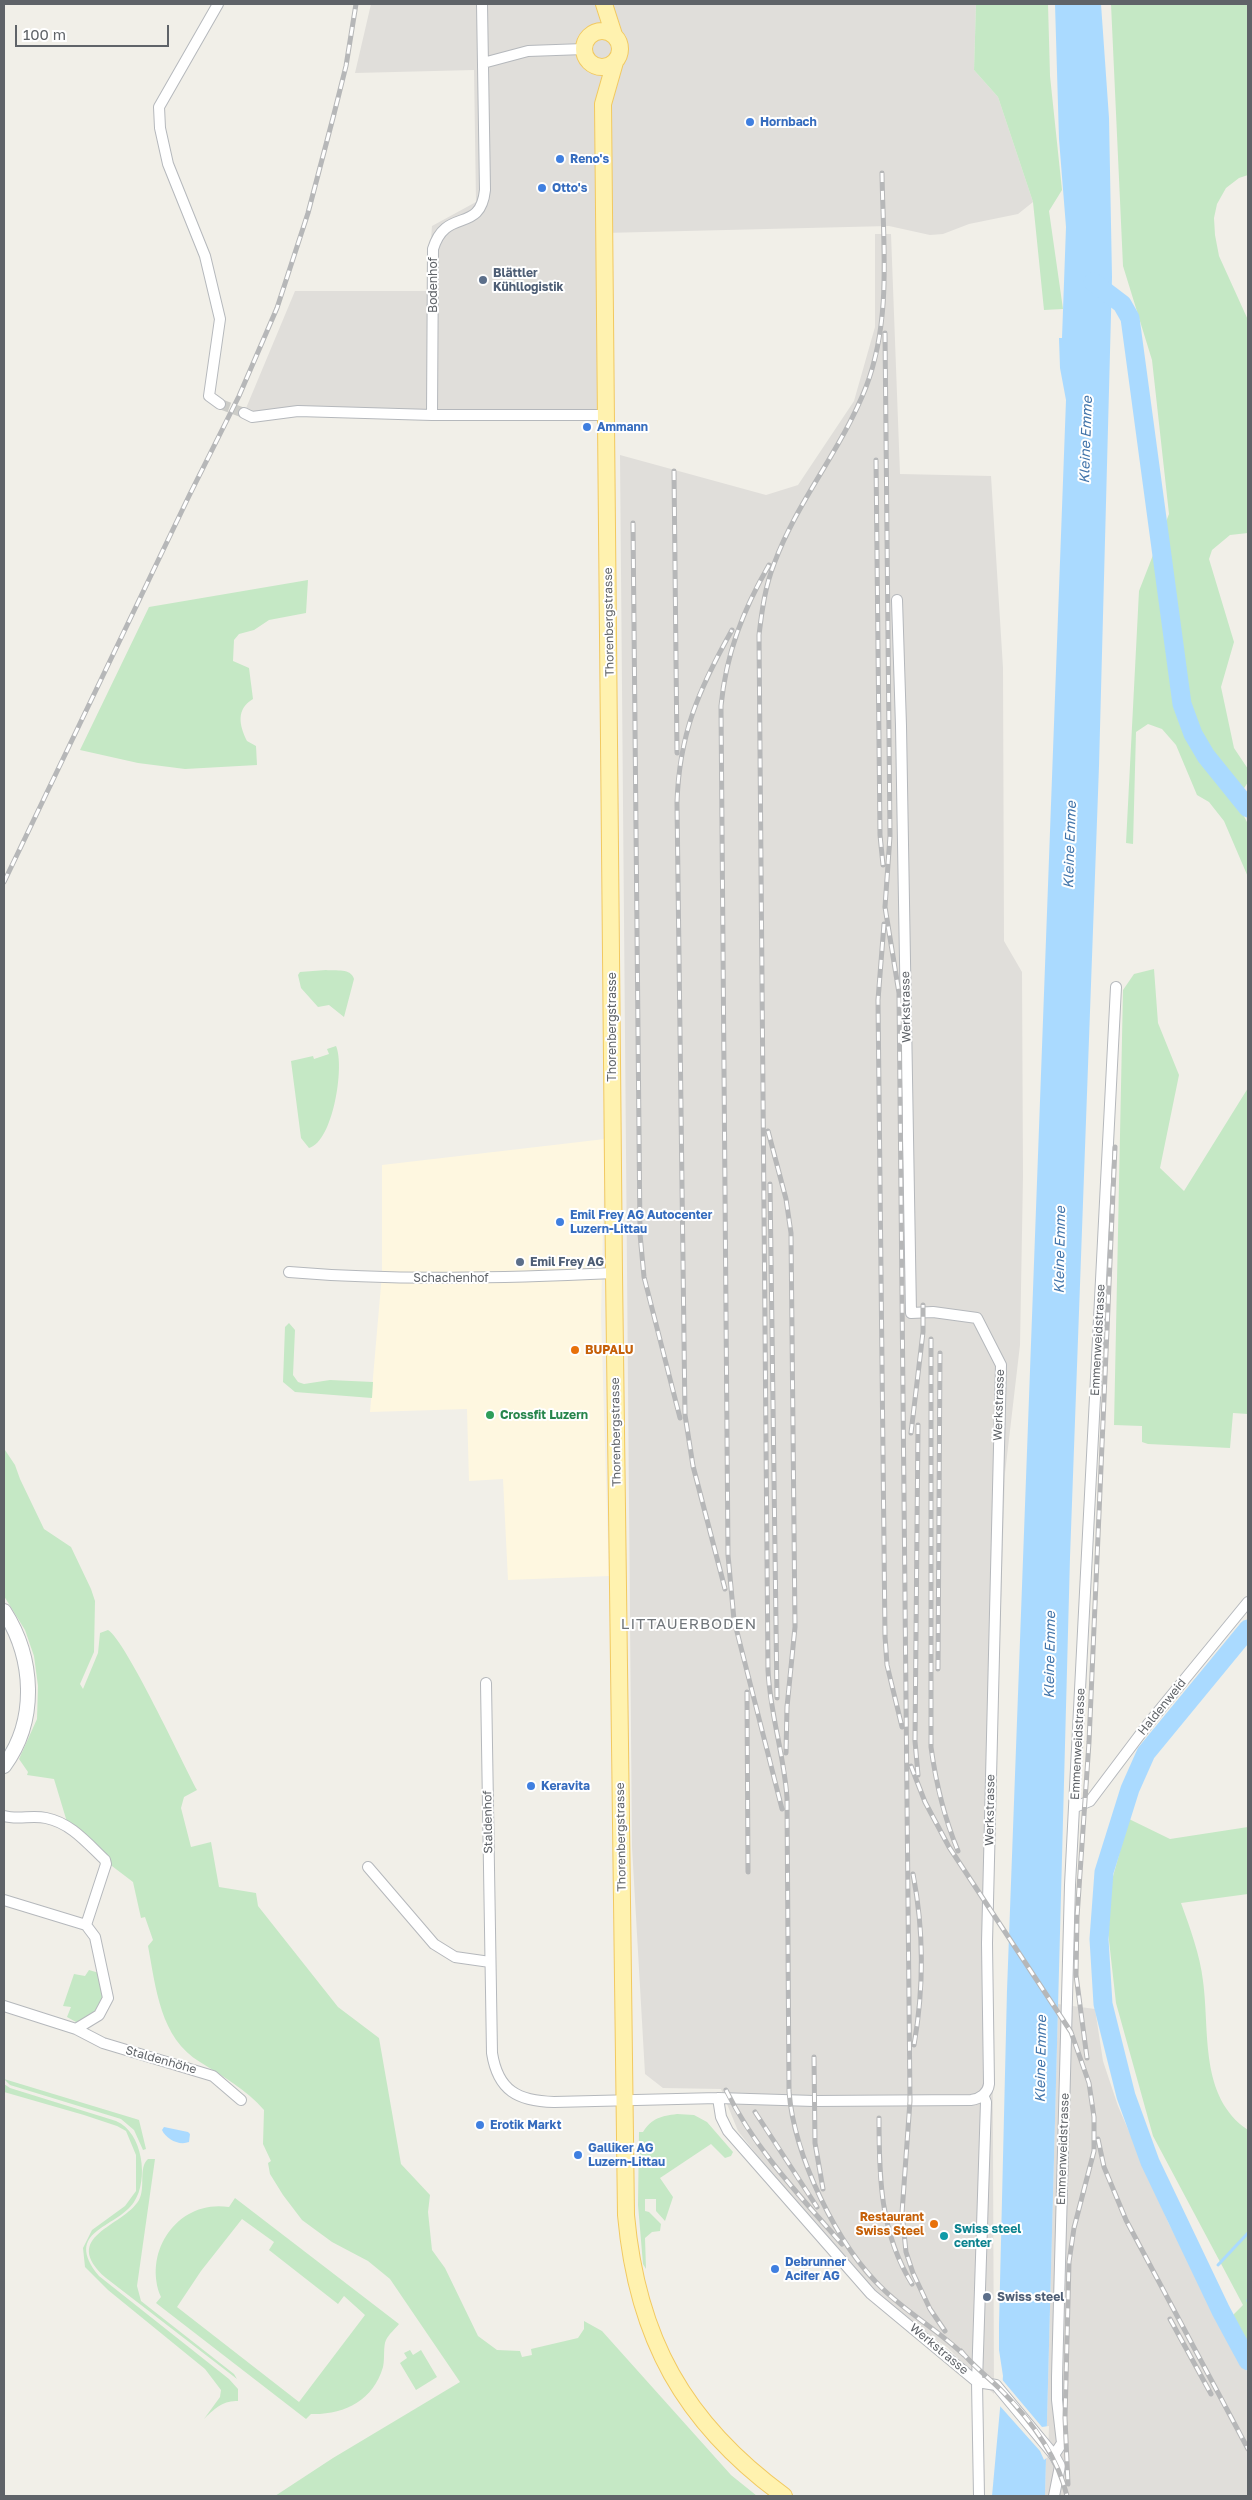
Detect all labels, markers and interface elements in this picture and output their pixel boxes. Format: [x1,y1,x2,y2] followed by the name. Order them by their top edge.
[18,15,171,47] scale bar
[23,25,66,43] text: 100 m
[760,115,817,129] place label: Hornbach
[744,116,756,128] marker: Hornbach
[570,152,609,166] place label: Reno's
[554,153,566,165] marker: Reno's
[552,181,587,195] place label: Otto's
[536,182,548,194] marker: Otto's
[426,257,440,313] street label: Bodenhof
[493,266,563,294] place label: Blättler Kühllogistik
[477,274,489,286] marker: Blättler Kühllogistik
[1076,396,1096,484] water label: Kleine Emme
[597,420,648,434] place label: Ammann
[581,421,593,433] marker: Ammann
[601,567,617,677] street label: Thorenbergstrasse
[1060,801,1080,889] water label: Kleine Emme
[898,971,914,1043] street label: Werkstrasse
[605,972,619,1082] street label: Thorenbergstrasse
[1051,1206,1069,1294] water label: Kleine Emme
[570,1208,712,1236] place label: Emil Frey AG Autocenter Luzern-Littau
[554,1216,566,1228] marker: Emil Frey AG Autocenter Luzern-Littau
[530,1255,604,1269] place label: Emil Frey AG
[514,1256,526,1268] marker: Emil Frey AG
[413,1271,489,1285] street label: Schachenhof
[1088,1284,1108,1396] street label: Emmenweidstrasse
[585,1343,633,1357] place label: BUPALU
[569,1344,581,1356] marker: BUPALU
[991,1369,1007,1441] street label: Werkstrasse
[608,1377,624,1487] street label: Thorenbergstrasse
[500,1408,588,1422] place label: Crossfit Luzern
[484,1409,496,1421] marker: Crossfit Luzern
[1041,1611,1059,1699] water label: Kleine Emme
[619,1615,759,1633] district label: LITTAUERBODEN
[1135,1676,1189,1738] street label: Haldenweid
[1068,1688,1088,1800] street label: Emmenweidstrasse
[982,1774,998,1846] street label: Werkstrasse
[541,1779,590,1793] place label: Keravita
[525,1780,537,1792] marker: Keravita
[613,1782,629,1892] street label: Thorenbergstrasse
[480,1790,496,1854] street label: Staldenhof
[1032,2015,1050,2103] water label: Kleine Emme
[124,2043,198,2077] street label: Staldenhöhe
[1054,2093,1072,2205] street label: Emmenweidstrasse
[490,2118,561,2132] place label: Erotik Markt
[474,2119,486,2131] marker: Erotik Markt
[588,2141,665,2169] place label: Galliker AG Luzern-Littau
[572,2149,584,2161] marker: Galliker AG Luzern-Littau
[855,2210,924,2238] place label: Restaurant Swiss Steel
[928,2218,940,2230] marker: Restaurant Swiss Steel
[954,2222,1021,2250] place label: Swiss steel center
[938,2230,950,2242] marker: Swiss steel center
[785,2255,846,2283] place label: Debrunner Acifer AG
[769,2263,781,2275] marker: Debrunner Acifer AG
[997,2290,1064,2304] place label: Swiss steel
[981,2291,993,2303] marker: Swiss steel
[907,2320,971,2378] street label: Werkstrasse

